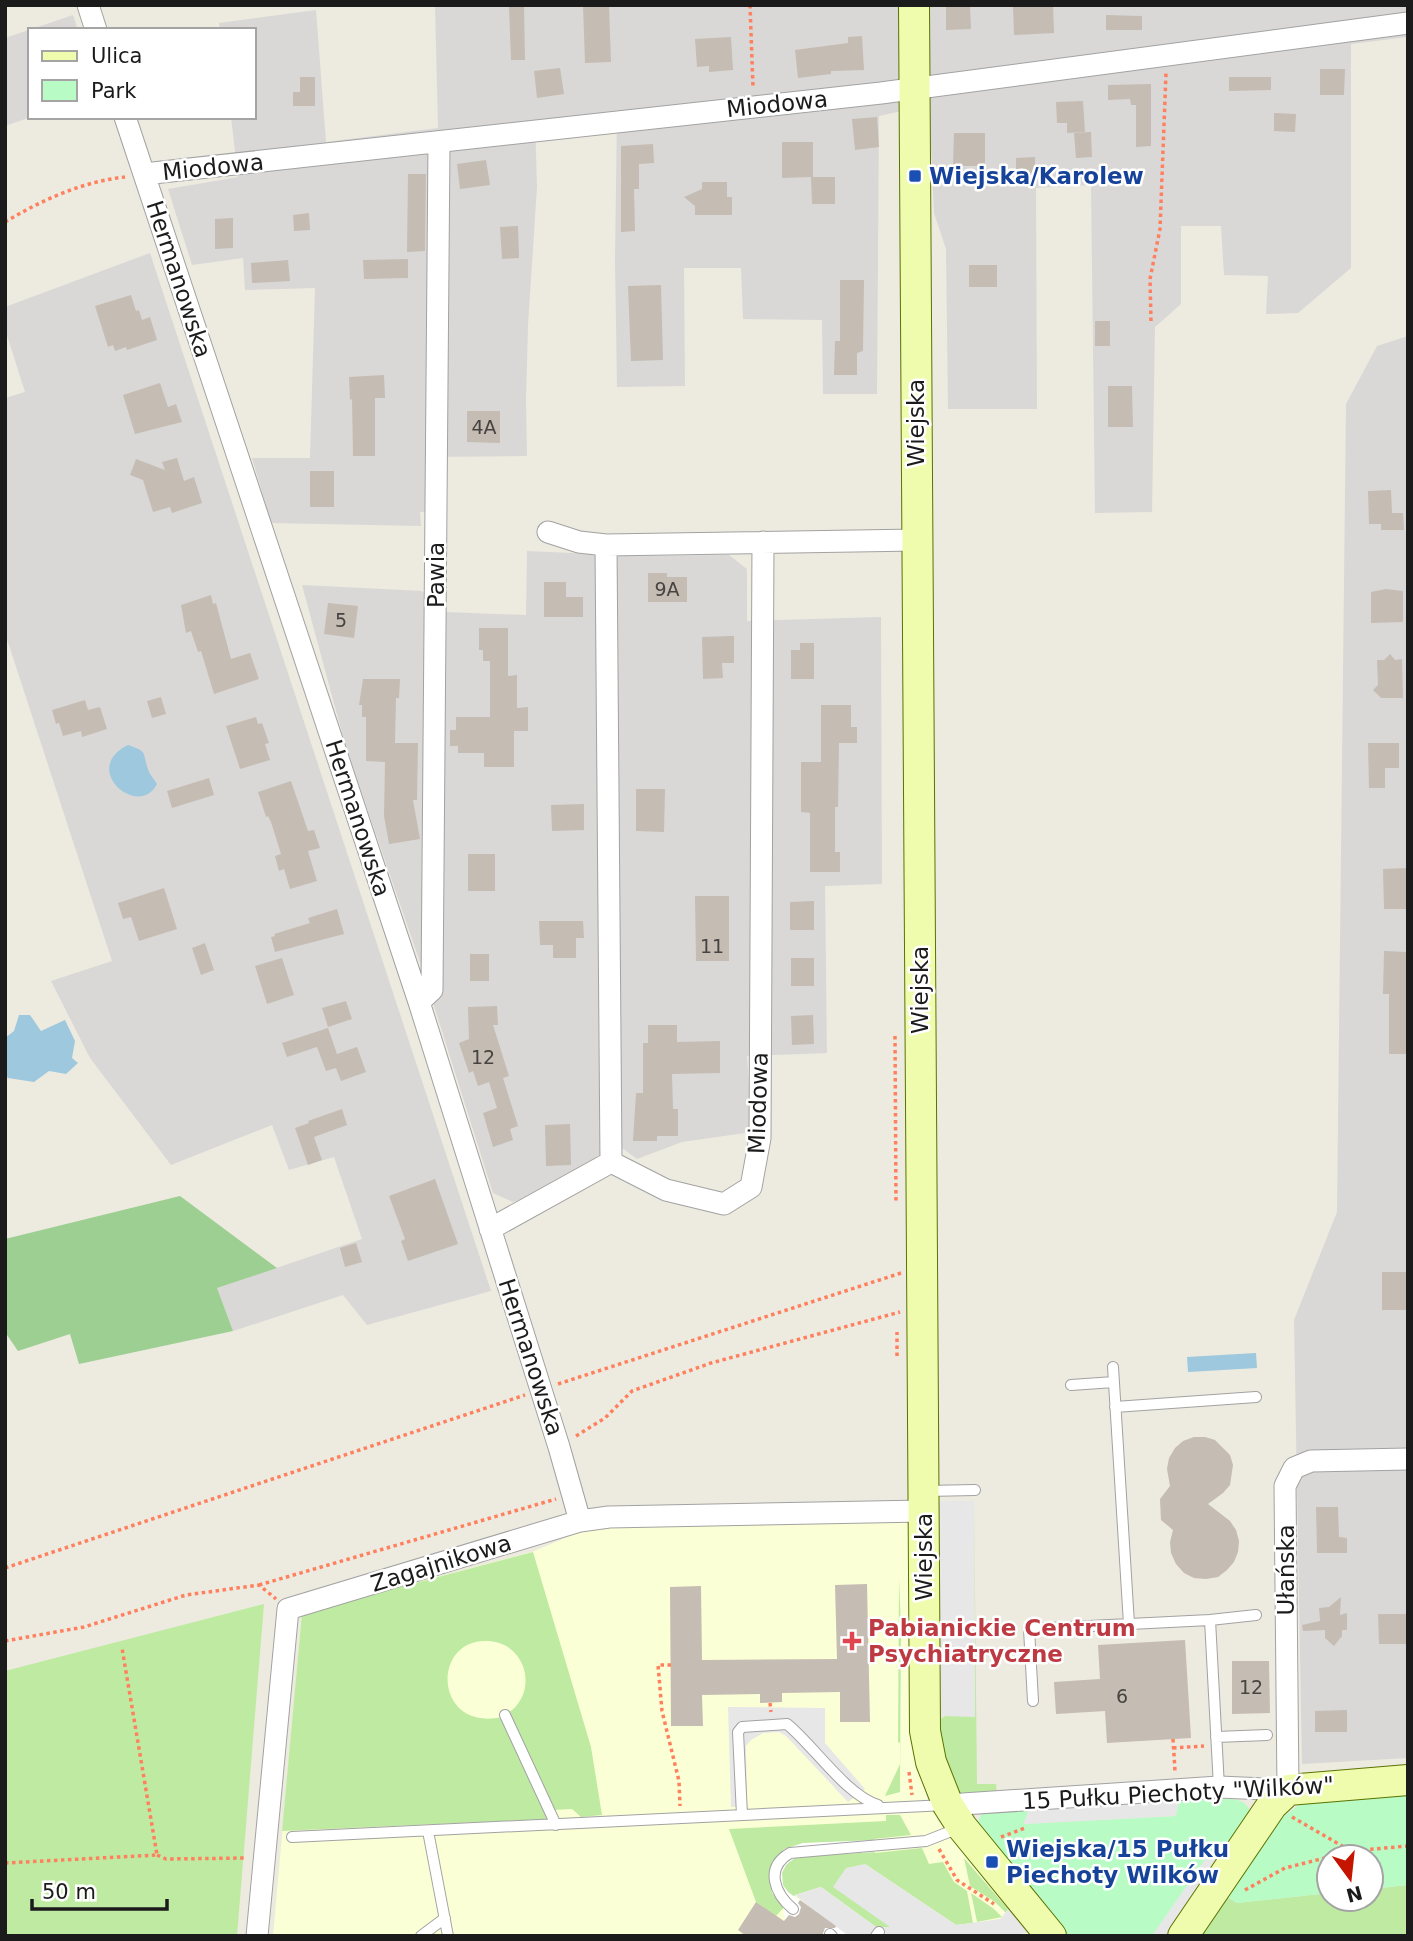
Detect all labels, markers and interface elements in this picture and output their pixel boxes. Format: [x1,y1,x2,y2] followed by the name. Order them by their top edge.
[28,28,256,119] legend
[91,44,142,68] text: Ulica
[91,79,137,103] text: Park
[725,86,829,122] street label: Miodowa
[161,149,265,185] street label: Miodowa
[929,163,1144,189] place label: Wiejska/Karolew
[907,168,923,184] marker: Wiejska/Karolew
[141,197,217,361] street label: Hermanowska
[903,379,929,467] street label: Wiejska
[471,416,497,438] house number: 4A
[423,542,449,608] street label: Pawia
[654,578,680,600] house number: 9A
[335,609,347,631] house number: 5
[320,736,396,900] street label: Hermanowska
[700,935,724,957] house number: 11
[907,946,933,1034] street label: Wiejska
[471,1046,495,1068] house number: 12
[743,1052,773,1154] street label: Miodowa
[493,1275,569,1439] street label: Hermanowska
[911,1513,937,1601] street label: Wiejska
[1273,1524,1299,1616] street label: Ułańska
[368,1529,514,1597] street label: Zagajnikowa
[868,1615,1136,1667] place label: Pabianickie Centrum Psychiatryczne
[842,1631,862,1651] marker: Pabianickie Centrum Psychiatryczne
[1239,1676,1263,1698] house number: 12
[1116,1685,1128,1707] house number: 6
[1021,1772,1335,1814] street label: 15 Pułku Piechoty "Wilków"
[1006,1836,1229,1888] place label: Wiejska/15 Pułku Piechoty Wilków
[1315,1843,1385,1913] north arrow
[984,1854,1000,1870] marker: Wiejska/15 Pułku Piechoty Wilków
[32,1868,166,1912] scale bar
[42,1880,96,1904] text: 50 m
[1344,1882,1365,1907] text: N

